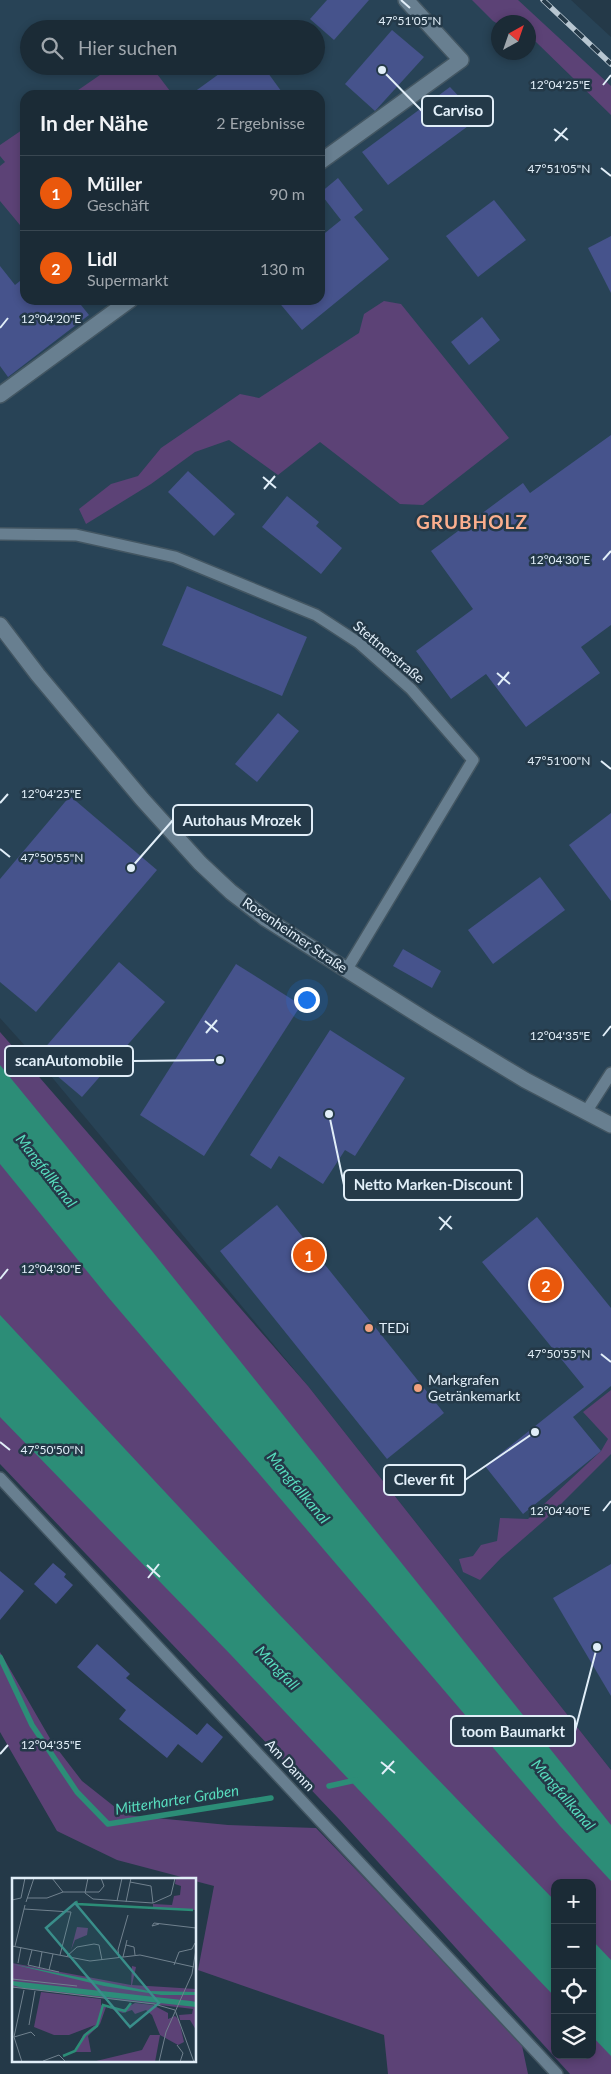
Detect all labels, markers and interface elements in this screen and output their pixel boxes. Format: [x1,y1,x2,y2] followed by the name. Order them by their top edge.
[379,13,441,28] text: 47°51'05"N
[491,15,536,60] north arrow
[20,20,325,75] search box
[38,34,66,62] icon: search
[78,36,177,59] text: Hier suchen
[530,77,590,92] text: 12°04'25"E
[422,96,493,126] callout: Carviso
[433,101,483,119] text: Carviso
[40,110,148,135] text: In der Nähe
[216,113,305,132] text: 2 Ergebnisse
[528,161,590,176] text: 47°51'05"N
[87,172,142,195] text: Müller
[51,184,61,203] text: 1
[269,184,305,203] text: 90 m
[87,195,149,214] text: Geschäft
[87,247,117,270] text: Lidl
[51,259,61,278] text: 2
[260,259,305,278] text: 130 m
[87,270,168,289] text: Supermarkt
[21,311,81,326] text: 12°04'20"E
[416,510,528,533] district label: GRUBHOLZ
[530,552,590,567] text: 12°04'30"E
[350,617,428,686] street label: Stettnerstraße
[528,753,590,768] text: 47°51'00"N
[21,786,81,801] text: 12°04'25"E
[173,805,312,835] callout: Autohaus Mrozek
[182,811,302,829] text: Autohaus Mrozek
[21,850,83,865] text: 47°50'55"N
[239,893,351,976] street label: Rosenheimer Straße
[294,987,320,1013] your location
[530,1028,590,1043] text: 12°04'35"E
[5,1046,133,1076] callout: scanAutomobile
[15,1051,123,1069] text: scanAutomobile
[13,1130,81,1211] water label: Mangfallkanal
[344,1170,522,1200] callout: Netto Marken-Discount
[354,1175,513,1193] text: Netto Marken-Discount
[293,1236,325,1274] pin: 1
[21,1261,81,1276] text: 12°04'30"E
[530,1266,562,1304] pin: 2
[379,1319,409,1336] place label: TEDi
[363,1322,375,1334] marker: TEDi
[528,1346,590,1361] text: 47°50'55"N
[428,1371,520,1404] place label: Markgrafen Getränkemarkt
[412,1382,424,1394] marker: Markgrafen Getränkemarkt
[21,1442,83,1457] text: 47°50'50"N
[264,1448,334,1527] water label: Mangfallkanal
[384,1465,465,1495] callout: Clever fit
[394,1470,455,1488] text: Clever fit
[530,1503,590,1518] text: 12°04'40"E
[252,1641,304,1694] water label: Mangfall
[451,1716,575,1746] callout: toom Baumarkt
[461,1722,565,1740] text: toom Baumarkt
[262,1735,319,1794] street label: Am Damm
[21,1737,81,1752] text: 12°04'35"E
[528,1755,600,1834] water label: Mangfallkanal
[114,1780,240,1818] water label: Mitterharter Graben
[12,1878,196,2062] inset map
[551,1879,596,2059] map controls
[551,1879,596,1924] button: +
[551,1924,596,1969] button: −
[551,1969,596,2014] button: locate
[551,2014,596,2059] button: layers

